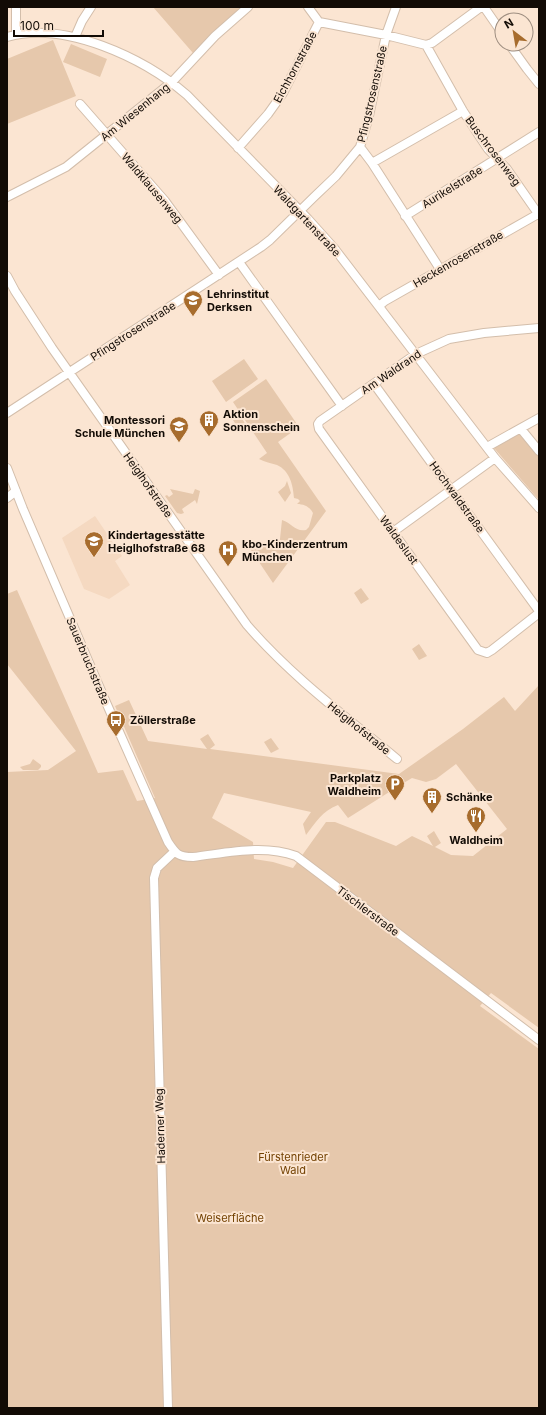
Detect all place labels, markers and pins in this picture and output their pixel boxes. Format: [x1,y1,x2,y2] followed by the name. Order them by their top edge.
[207,287,269,314] place label: Lehrinstitut Derksen
[182,289,204,317] school or university icon: Lehrinstitut Derksen
[223,407,300,434] place label: Aktion Sonnenschein
[198,409,220,437] building icon: Aktion Sonnenschein
[75,413,165,440] place label: Montessori Schule München
[168,415,190,443] school or university icon: Montessori Schule München
[108,528,205,555] place label: Kindertagesstätte Heiglhofstraße 68
[83,530,105,558] school or university icon: Kindertagesstätte Heiglhofstraße 68
[242,537,348,564] place label: kbo-Kinderzentrum München
[217,539,239,567] hospital icon: kbo-Kinderzentrum München
[105,709,127,737] bus stop icon: Zöllerstraße
[130,713,196,727] place label: Zöllerstraße
[327,771,381,798] place label: Parkplatz Waldheim
[384,773,406,801] parking icon: Parkplatz Waldheim
[421,786,443,814] building icon: Schänke
[446,790,493,804] place label: Schänke
[465,805,487,833] restaurant icon: Waldheim
[449,833,503,847] place label: Waldheim

